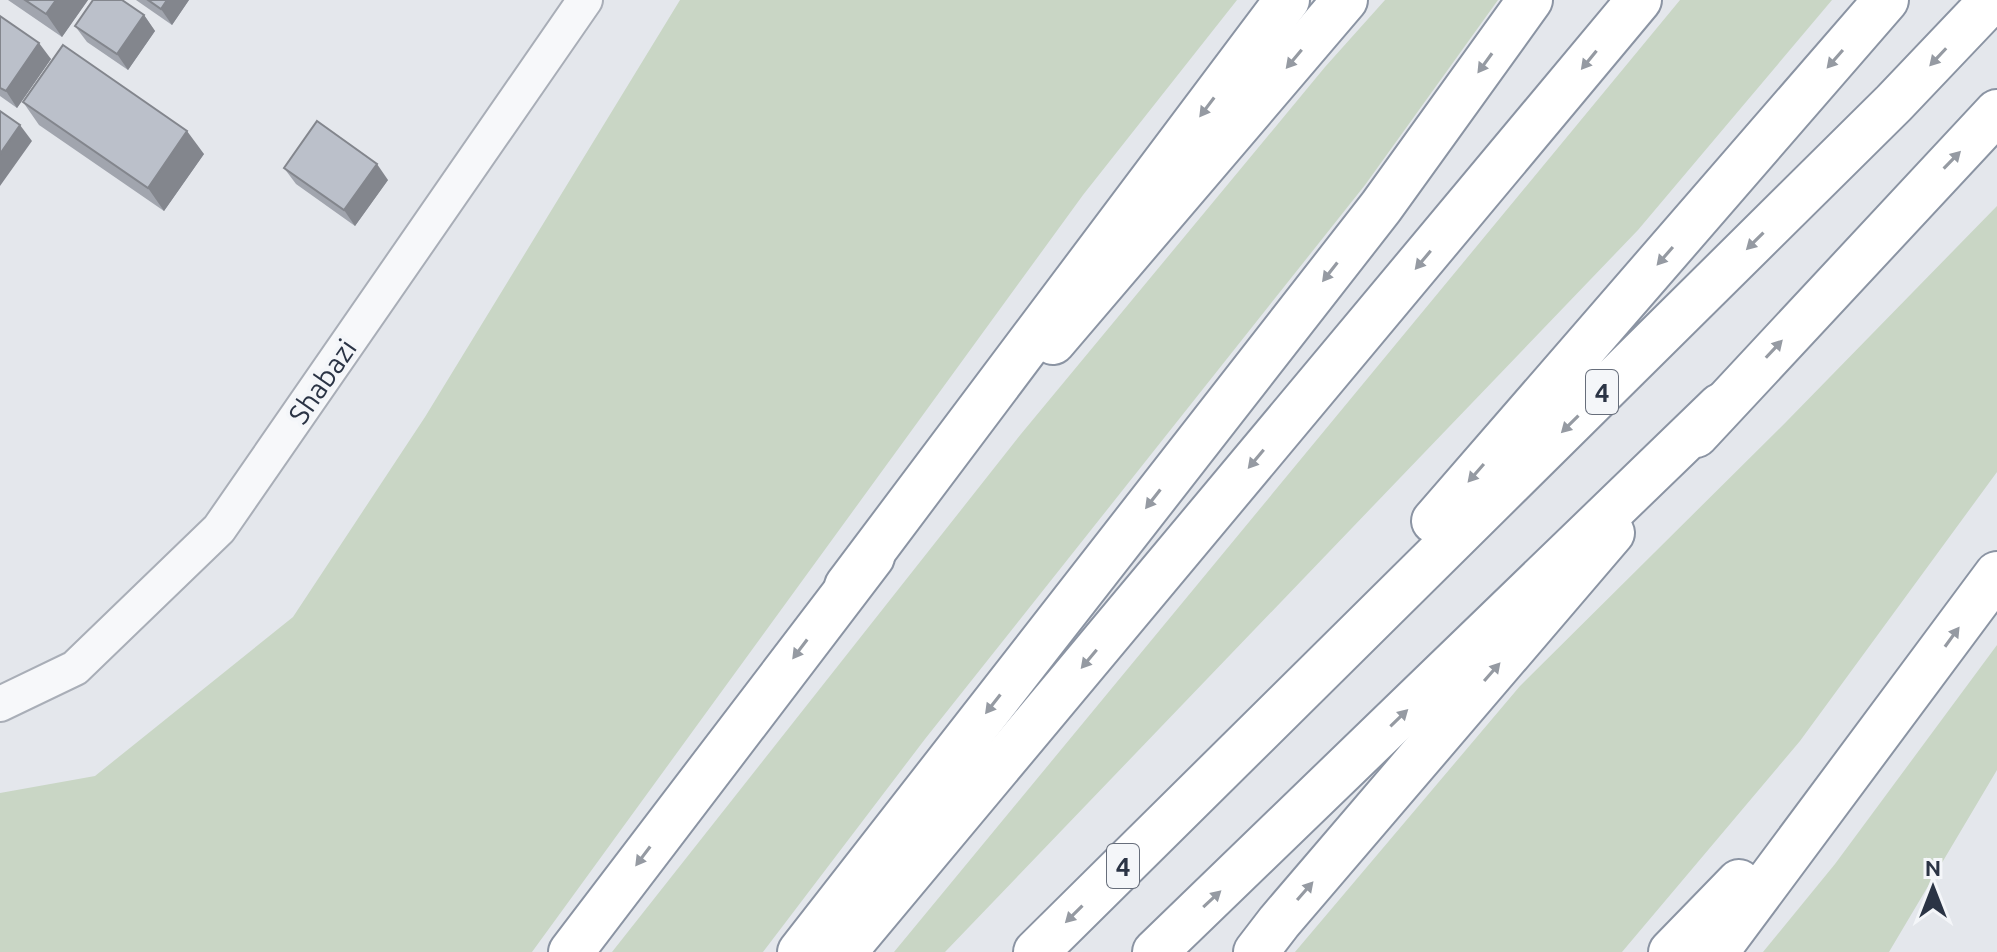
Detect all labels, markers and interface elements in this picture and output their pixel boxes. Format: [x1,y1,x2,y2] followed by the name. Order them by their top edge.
[1930,47,1948,66] one-way arrow
[1286,49,1303,69] one-way arrow
[1827,49,1844,69] one-way arrow
[1581,50,1598,70] one-way arrow
[1477,53,1493,74] one-way arrow
[1199,97,1215,117] one-way arrow
[1942,151,1960,170] one-way arrow
[1746,231,1765,250] one-way arrow
[1657,245,1674,265] one-way arrow
[1415,250,1432,270] one-way arrow
[1323,262,1339,282] one-way arrow
[282,333,362,429] street label: Shabazi
[1764,340,1782,359] one-way arrow
[1586,370,1618,414] road number: 4
[1561,414,1580,433] one-way arrow
[1248,449,1265,469] one-way arrow
[1468,463,1485,483] one-way arrow
[1145,489,1162,509] one-way arrow
[1943,627,1959,648] one-way arrow
[793,638,808,659] one-way arrow
[1081,649,1098,669] one-way arrow
[1483,663,1501,682] one-way arrow
[985,694,1001,714] one-way arrow
[1389,709,1408,728] one-way arrow
[1107,844,1139,888] road number: 4
[636,846,652,866] one-way arrow
[1893,848,1973,928] north arrow
[1925,855,1941,880] text: N
[1296,882,1313,902] one-way arrow
[1202,890,1221,908] one-way arrow
[1065,904,1084,923] one-way arrow

